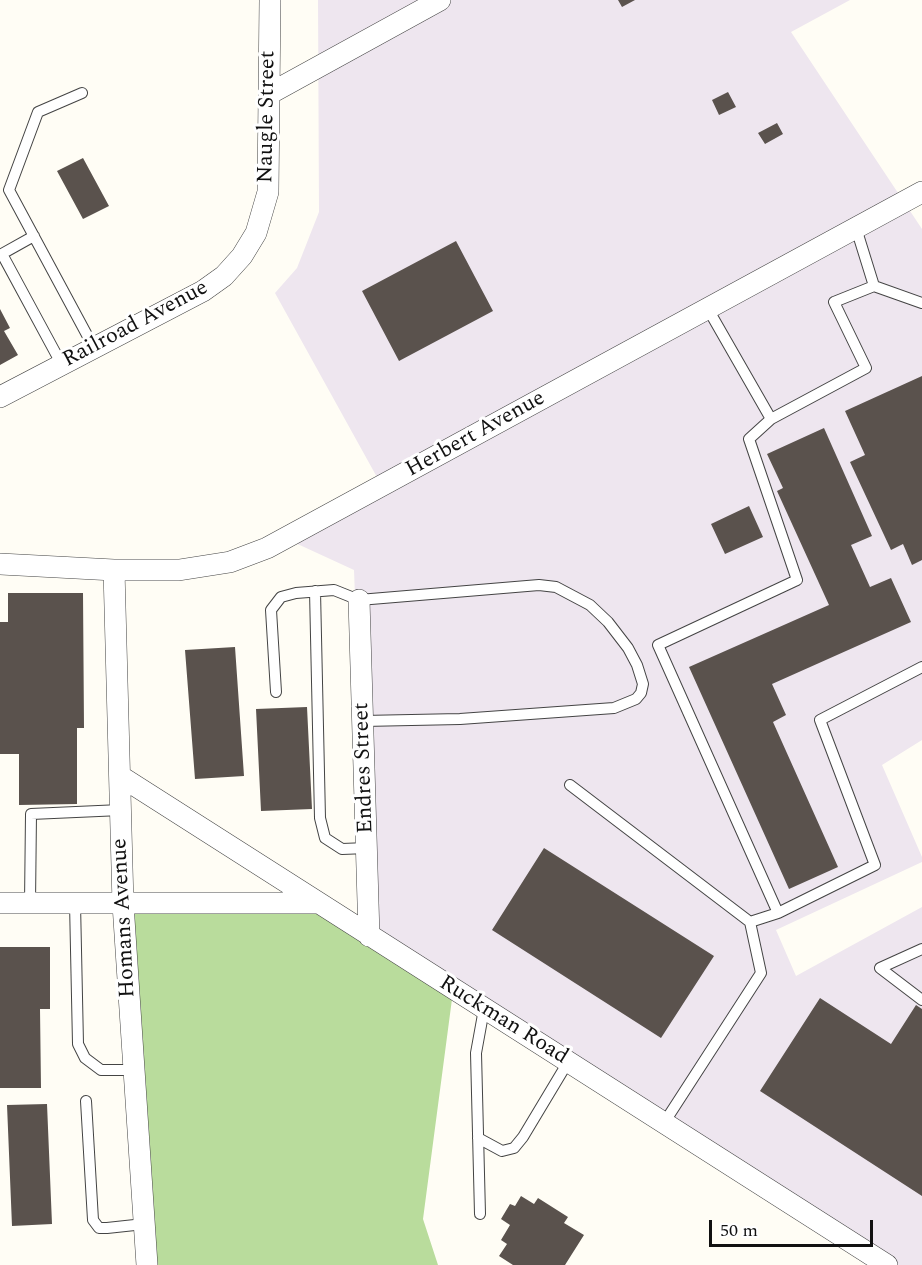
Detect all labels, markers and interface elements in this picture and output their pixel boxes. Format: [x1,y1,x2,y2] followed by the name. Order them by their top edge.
[254,50,282,184] street label: Naugle Street
[59,276,213,374] street label: Railroad Avenue
[402,386,550,484] street label: Herbert Avenue
[350,702,380,834] street label: Endres Street
[108,838,142,998] street label: Homans Avenue
[434,971,572,1071] street label: Ruckman Road
[712,1208,876,1246] scale bar
[720,1217,758,1244] text: 50 m

